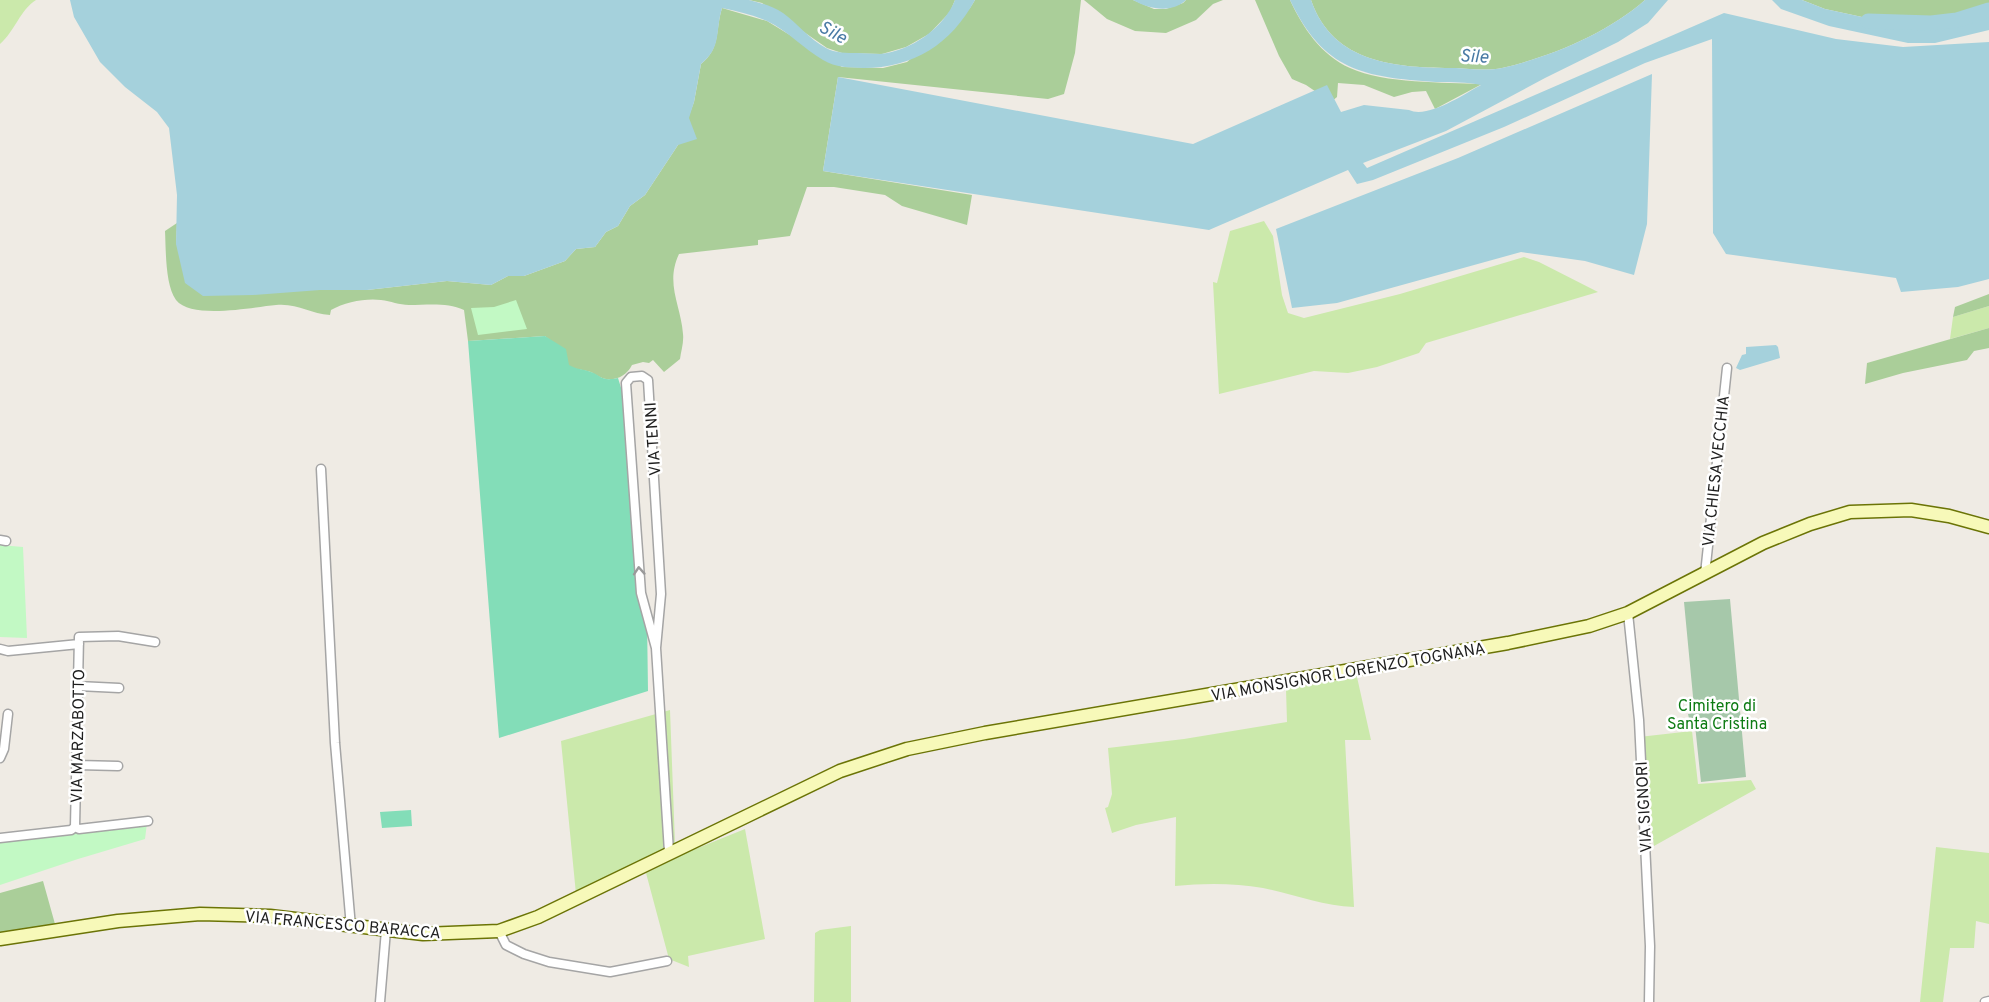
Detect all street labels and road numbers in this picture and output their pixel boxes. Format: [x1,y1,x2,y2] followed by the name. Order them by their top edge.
[1699,394,1735,548] street label: VIA CHIESA VECCHIA
[641,401,667,476] street label: VIA TENNI
[1210,639,1487,707] street label: VIA MONSIGNOR LORENZO TOGNANA
[68,669,90,803] street label: VIA MARZABOTTO
[1633,761,1657,853] street label: VIA SIGNORI
[244,907,442,945] street label: VIA FRANCESCO BARACCA

